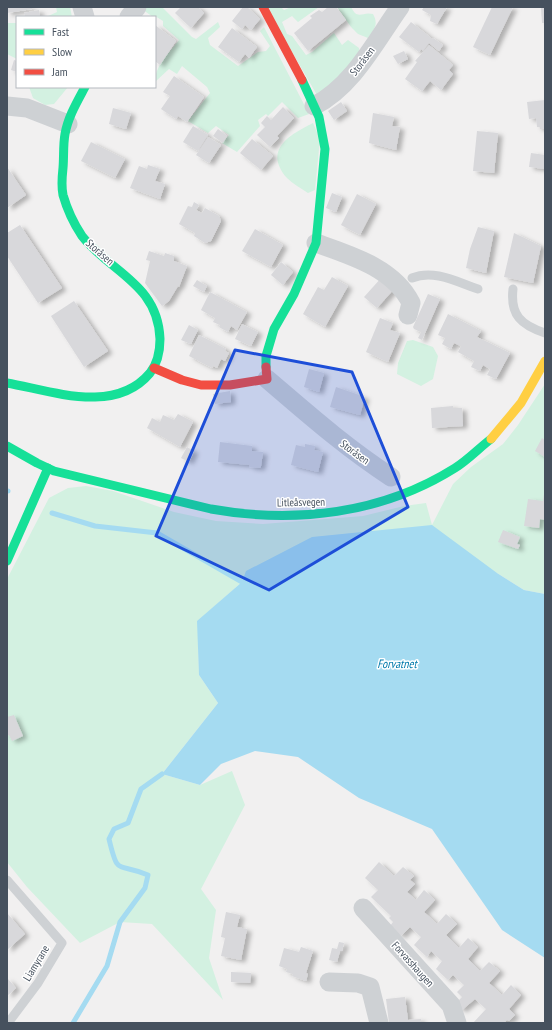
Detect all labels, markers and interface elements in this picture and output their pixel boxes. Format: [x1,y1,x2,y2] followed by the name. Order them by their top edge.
[16,16,156,88] legend
[52,24,70,39] text: Fast
[52,44,73,59] text: Slow
[347,44,378,78] street label: Storåsen
[51,64,68,79] text: Jam
[83,236,117,268] street label: Storåsen
[338,437,373,467] street label: Storåsen
[277,495,325,509] street label: Litleåsvegen
[377,656,419,671] water label: Forvatnet
[389,938,437,990] street label: Forvasshaugen
[20,942,52,984] street label: Liamyrane

